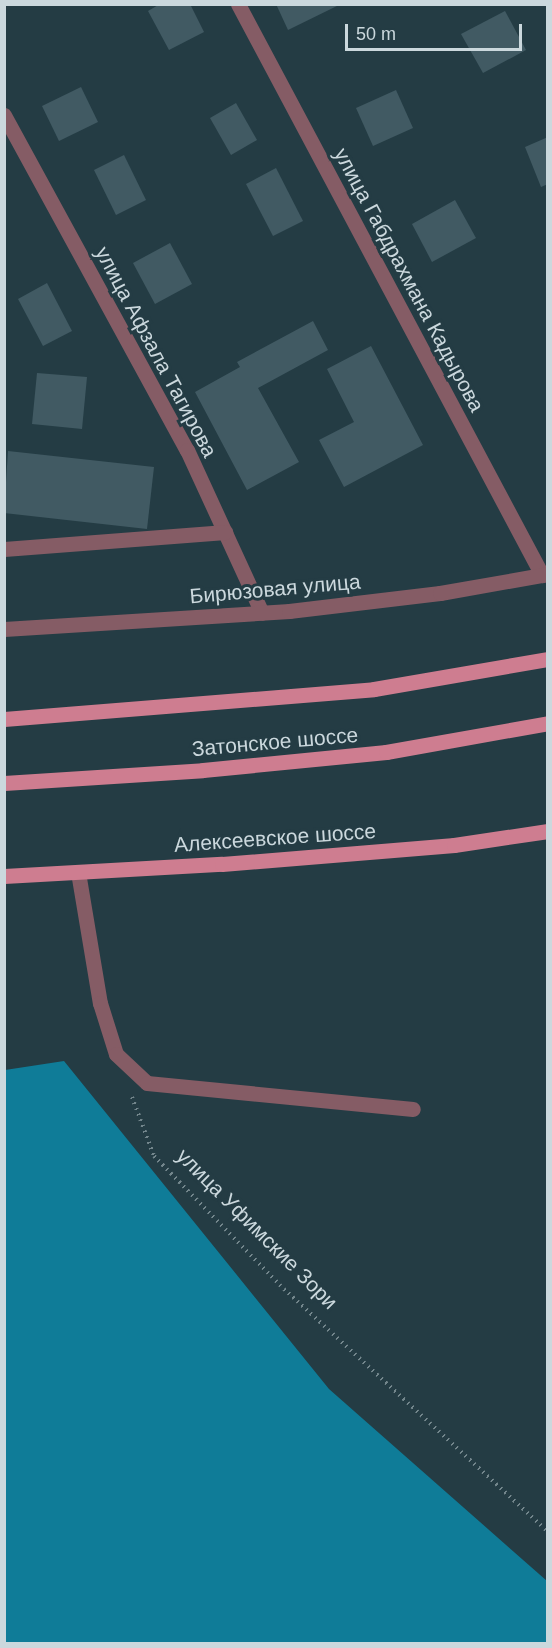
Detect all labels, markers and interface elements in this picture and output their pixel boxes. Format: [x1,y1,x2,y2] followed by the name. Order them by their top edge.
[348,12,525,50] scale bar
[356,24,396,44] text: 50 m
[329,144,489,416] street label: улица Габдрахмана Кадырова
[90,242,222,462] street label: улица Афзала Тагирова
[188,569,362,609] street label: Бирюзовая улица
[191,722,359,762] street label: Затонское шоссе
[173,818,377,858] street label: Алексеевское шоссе
[171,1143,343,1315] street label: улица Уфимские Зори

